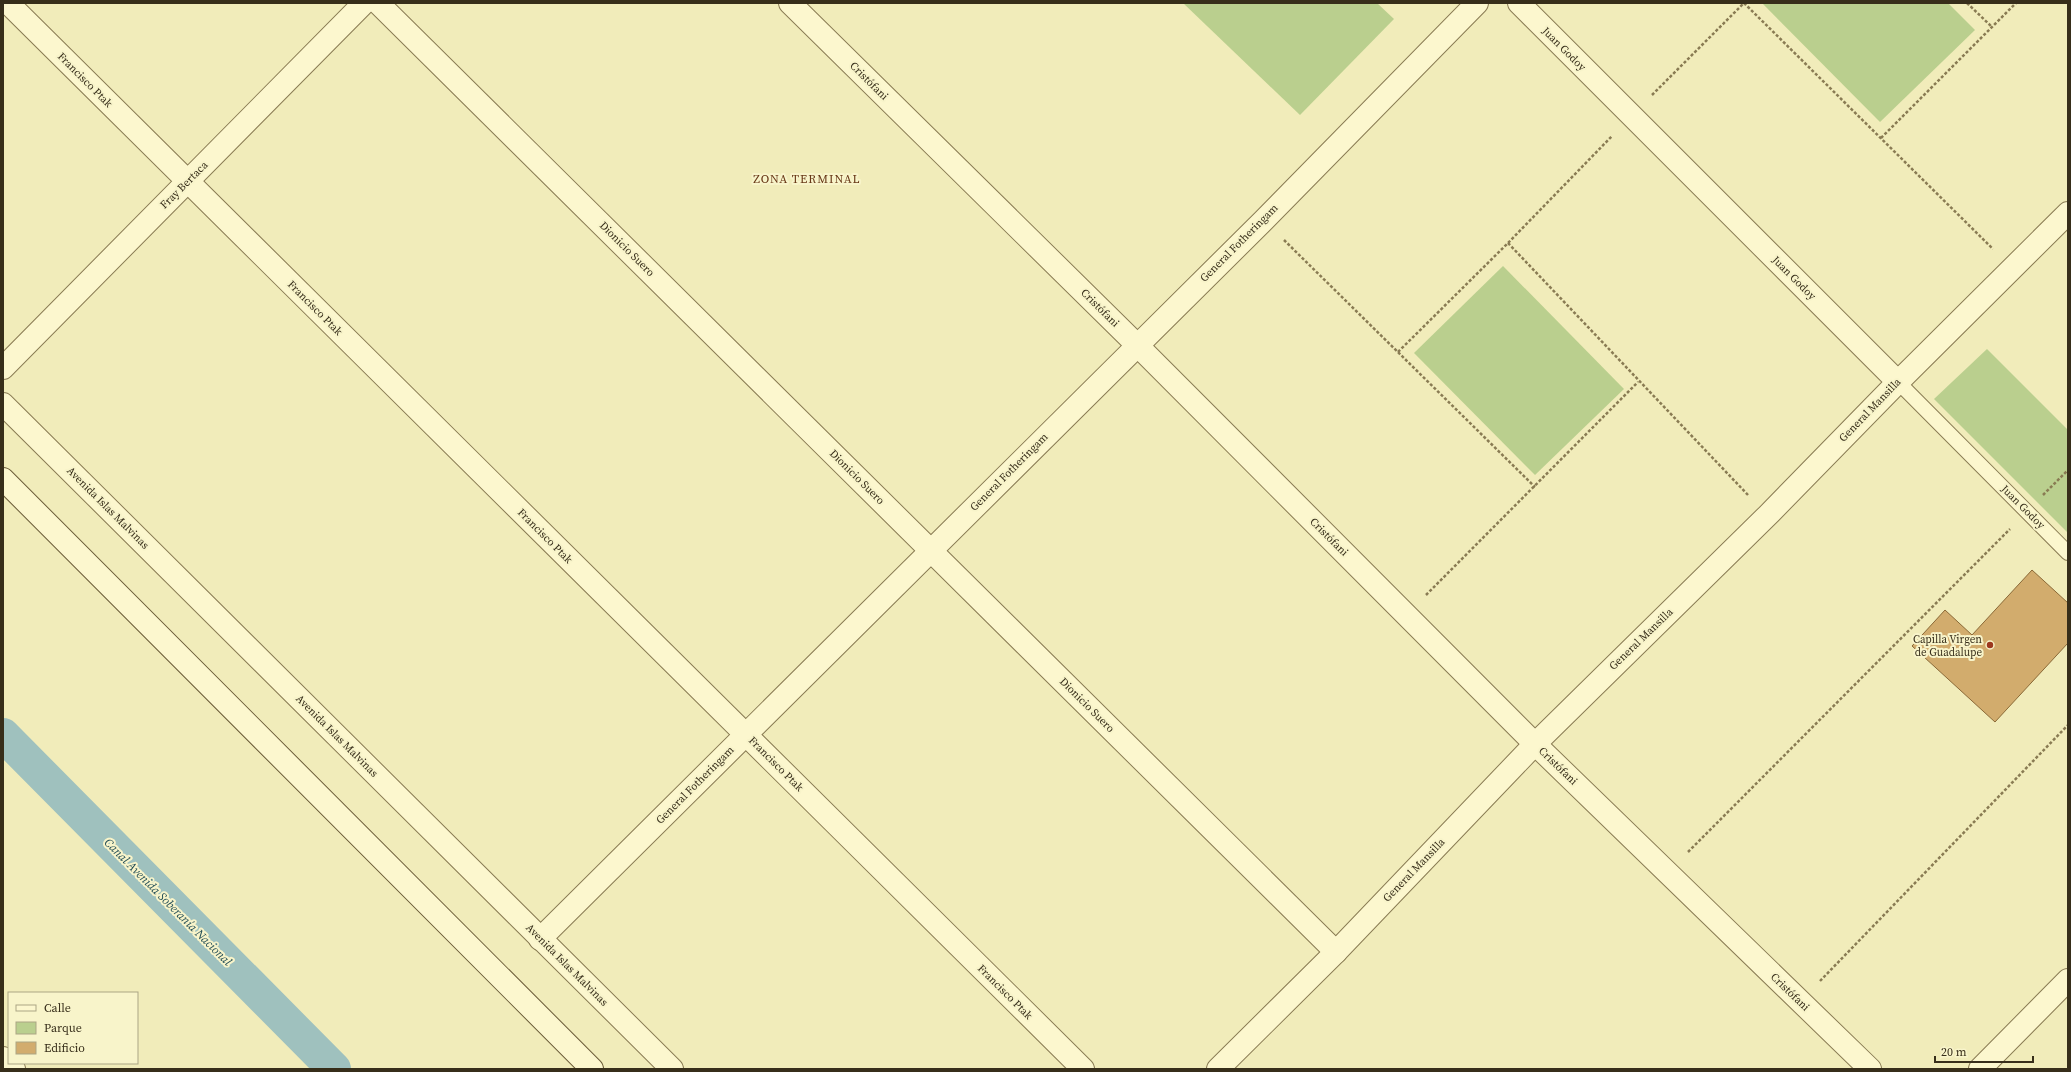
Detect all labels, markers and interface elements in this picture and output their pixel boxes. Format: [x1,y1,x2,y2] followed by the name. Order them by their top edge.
[1538,23,1589,74] street label: Juan Godoy
[54,49,117,112] street label: Francisco Ptak
[846,58,892,104] street label: Cristófani
[157,158,211,212] street label: Fray Bertaca
[753,171,861,187] district label: ZONA TERMINAL
[1197,201,1281,285] street label: General Fotheringam
[596,218,658,280] street label: Dionicio Suero
[1768,252,1819,303] street label: Juan Godoy
[284,277,347,340] street label: Francisco Ptak
[1077,285,1123,331] street label: Cristófani
[1836,375,1905,445] street label: General Mansilla
[967,430,1051,514] street label: General Fotheringam
[826,446,888,508] street label: Dionicio Suero
[64,464,153,553] street label: Avenida Islas Malvinas
[1997,481,2048,532] street label: Juan Godoy
[514,505,577,568] street label: Francisco Ptak
[1306,514,1352,560] street label: Cristófani
[1606,604,1676,673] street label: General Mansilla
[1913,632,1982,660] place label: Capilla Virgen de Guadalupe
[1985,640,1995,650] marker: Capilla Virgen de Guadalupe
[1056,674,1118,736] street label: Dionicio Suero
[293,692,382,781] street label: Avenida Islas Malvinas
[745,733,808,796] street label: Francisco Ptak
[653,743,737,827] street label: General Fotheringam
[1535,744,1581,788] street label: Cristófani
[101,835,236,970] water label: Canal Avenida Soberanía Nacional
[1380,835,1449,905] street label: General Mansilla
[523,921,612,1010] street label: Avenida Islas Malvinas
[974,961,1037,1024] street label: Francisco Ptak
[1767,970,1813,1014] street label: Cristófani
[8,992,138,1064] legend
[44,1000,71,1016] text: Calle
[44,1020,82,1036] text: Parque
[1935,1038,2033,1064] scale bar
[44,1040,85,1056] text: Edificio
[1941,1044,1967,1060] text: 20 m

